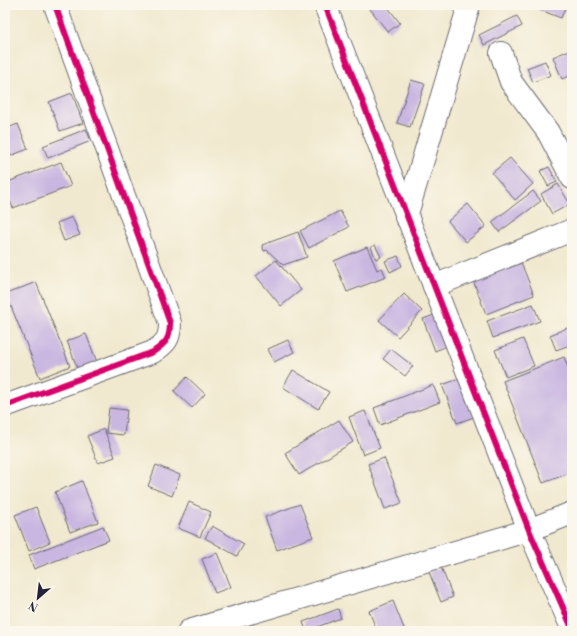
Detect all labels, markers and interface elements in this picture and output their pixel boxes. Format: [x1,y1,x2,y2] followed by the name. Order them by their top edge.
[18,578,58,618] north arrow
[26,598,41,614] text: N

